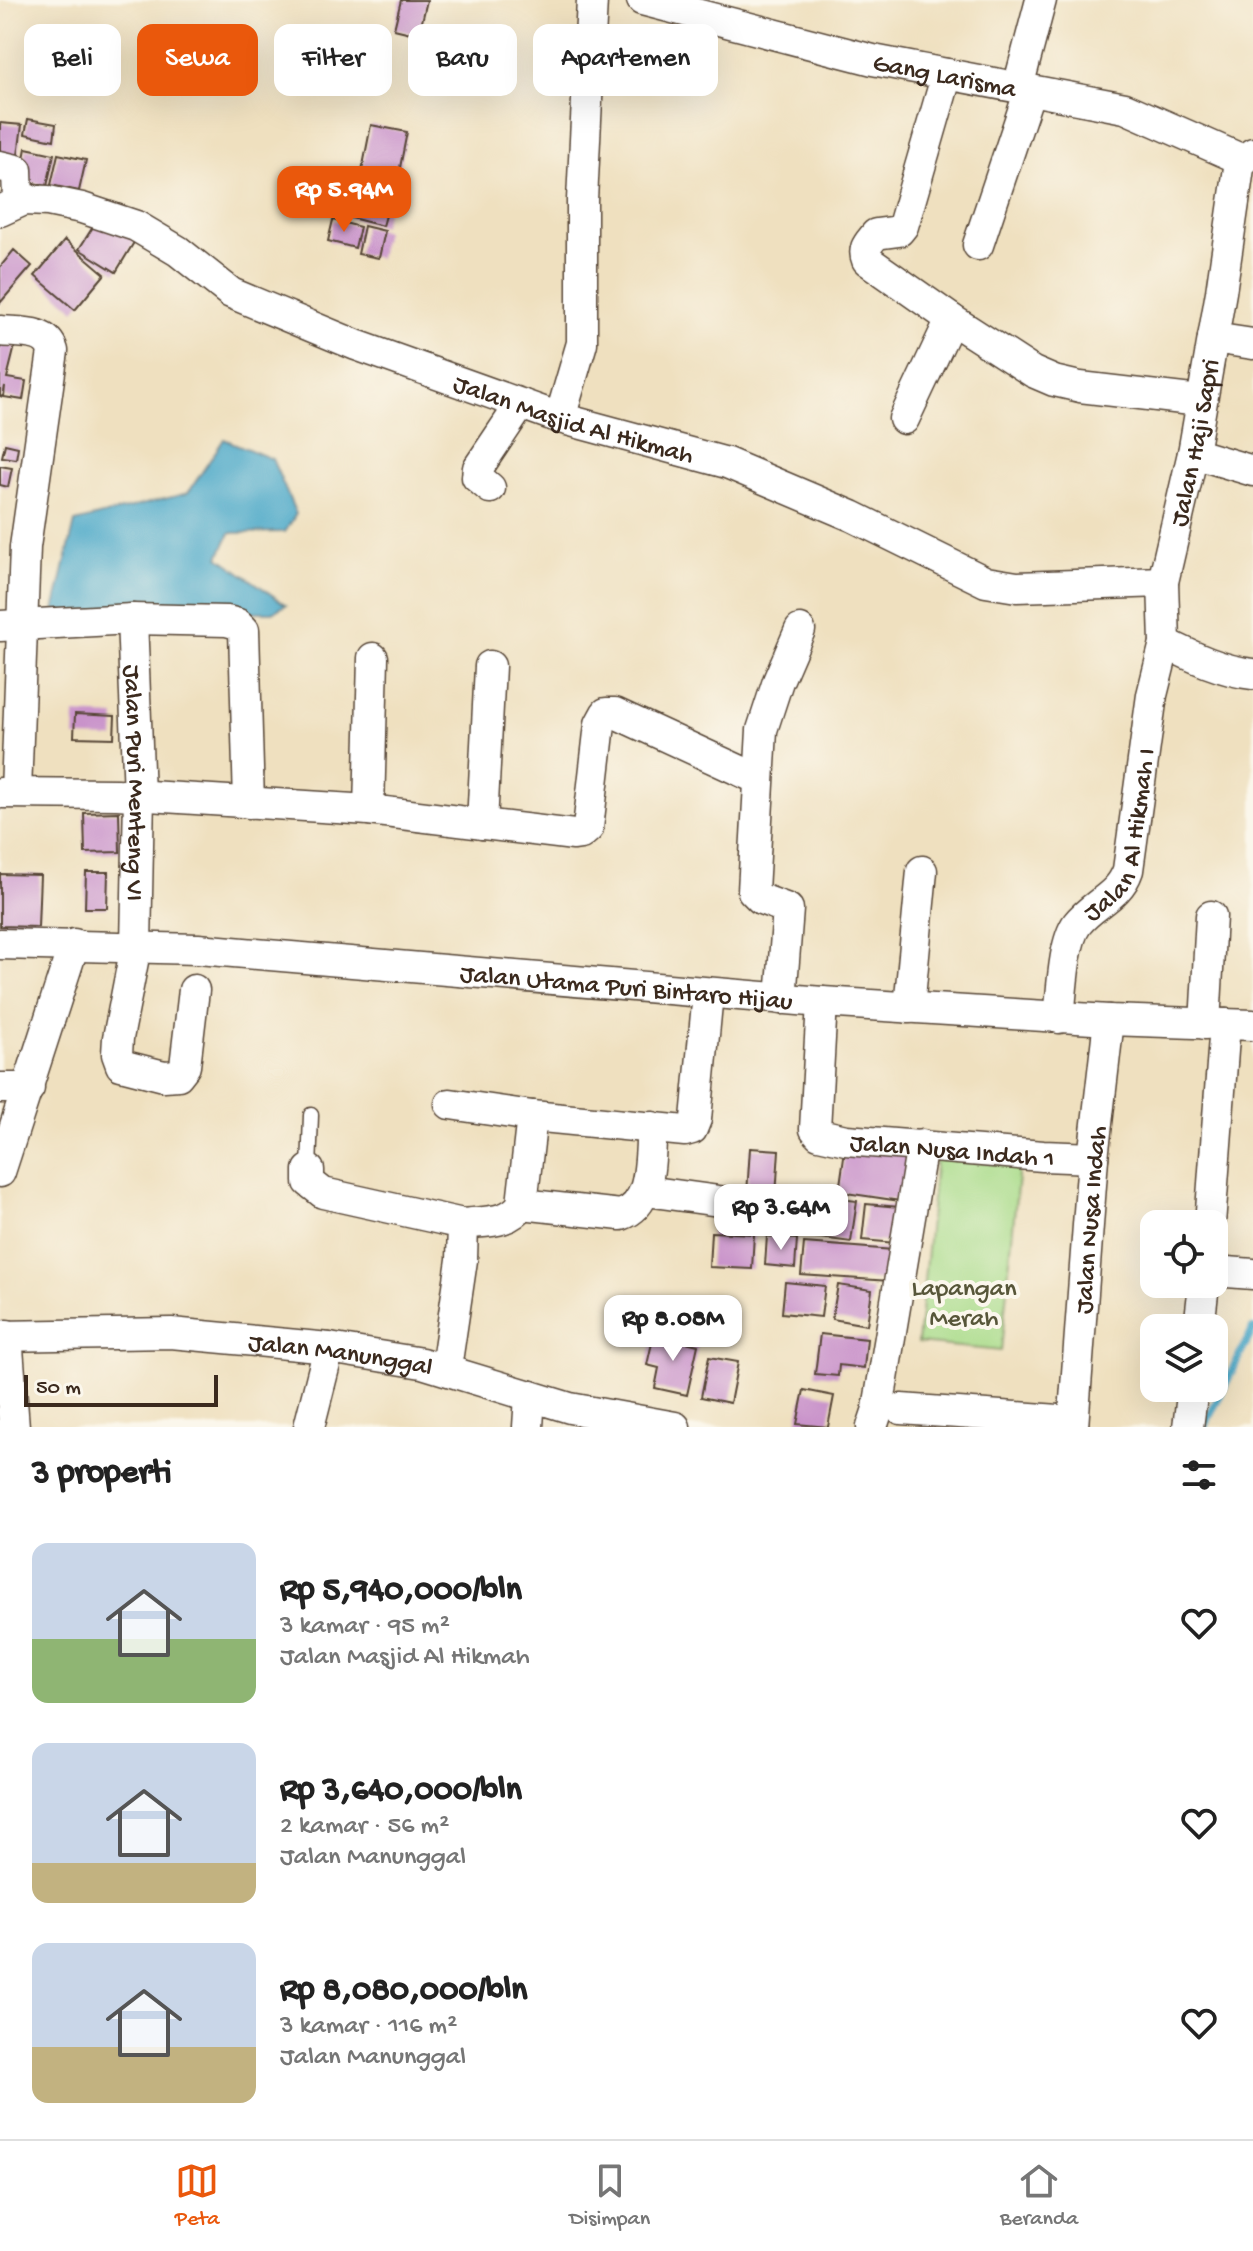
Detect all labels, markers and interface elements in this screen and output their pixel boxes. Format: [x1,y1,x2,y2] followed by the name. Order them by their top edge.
[24,24,121,96] chip: Beli
[137,24,258,96] chip: Sewa
[274,24,392,96] chip: Filter
[408,24,517,96] chip: Baru
[533,24,718,96] chip: Apartemen
[870,49,1020,107] street label: Gang Larisma
[261,166,427,234] pin: Rp 5.94M
[295,176,393,207] text: Rp 5.94M
[1165,357,1229,530] street label: Jalan Haji Sapri
[448,370,696,473] street label: Jalan Masjid Al Hikmah
[114,664,150,901] street label: Jalan Puri Menteng VI
[1079,747,1165,930] street label: Jalan Al Hikmah I
[458,960,794,1019] street label: Jalan Utama Puri Bintaro Hijau
[1070,1124,1117,1315] street label: Jalan Nusa Indah
[849,1129,1055,1176] street label: Jalan Nusa Indah 1
[698,1184,864,1252] pin: Rp 3.64M
[732,1194,830,1225] text: Rp 3.64M
[1140,1210,1228,1402] map controls
[1140,1210,1228,1298] button: locate
[911,1275,1017,1336] park label: Lapangan Merah
[590,1295,756,1363] pin: Rp 8.08M
[622,1305,724,1336] text: Rp 8.08M
[1140,1314,1228,1402] button: layers
[247,1329,436,1385] street label: Jalan Manunggal
[24,1371,218,1407] scale bar
[36,1376,81,1402] text: 50 m
[1177,1453,1221,1497] icon: filters
[32,1455,172,1495] text: 3 properti
[280,1572,522,1612] text: Rp 5,940,000/bln
[96,1575,192,1671] icon: home
[1177,1601,1221,1645] icon: heart
[280,1612,450,1643] text: 3 kamar · 95 m²
[280,1643,530,1674] text: Jalan Masjid Al Hikmah
[280,1772,522,1812] text: Rp 3,640,000/bln
[96,1775,192,1871] icon: home
[1177,1801,1221,1845] icon: heart
[280,1812,449,1843] text: 2 kamar · 56 m²
[280,1843,466,1874] text: Jalan Manunggal
[280,1972,528,2012] text: Rp 8,080,000/bln
[96,1975,192,2071] icon: home
[1177,2001,1221,2045] icon: heart
[280,2012,457,2043] text: 3 kamar · 116 m²
[280,2043,466,2074] text: Jalan Manunggal
[175,2159,220,2233] tab: Peta
[569,2159,650,2233] tab: Disimpan
[1000,2159,1078,2233] tab: Beranda

